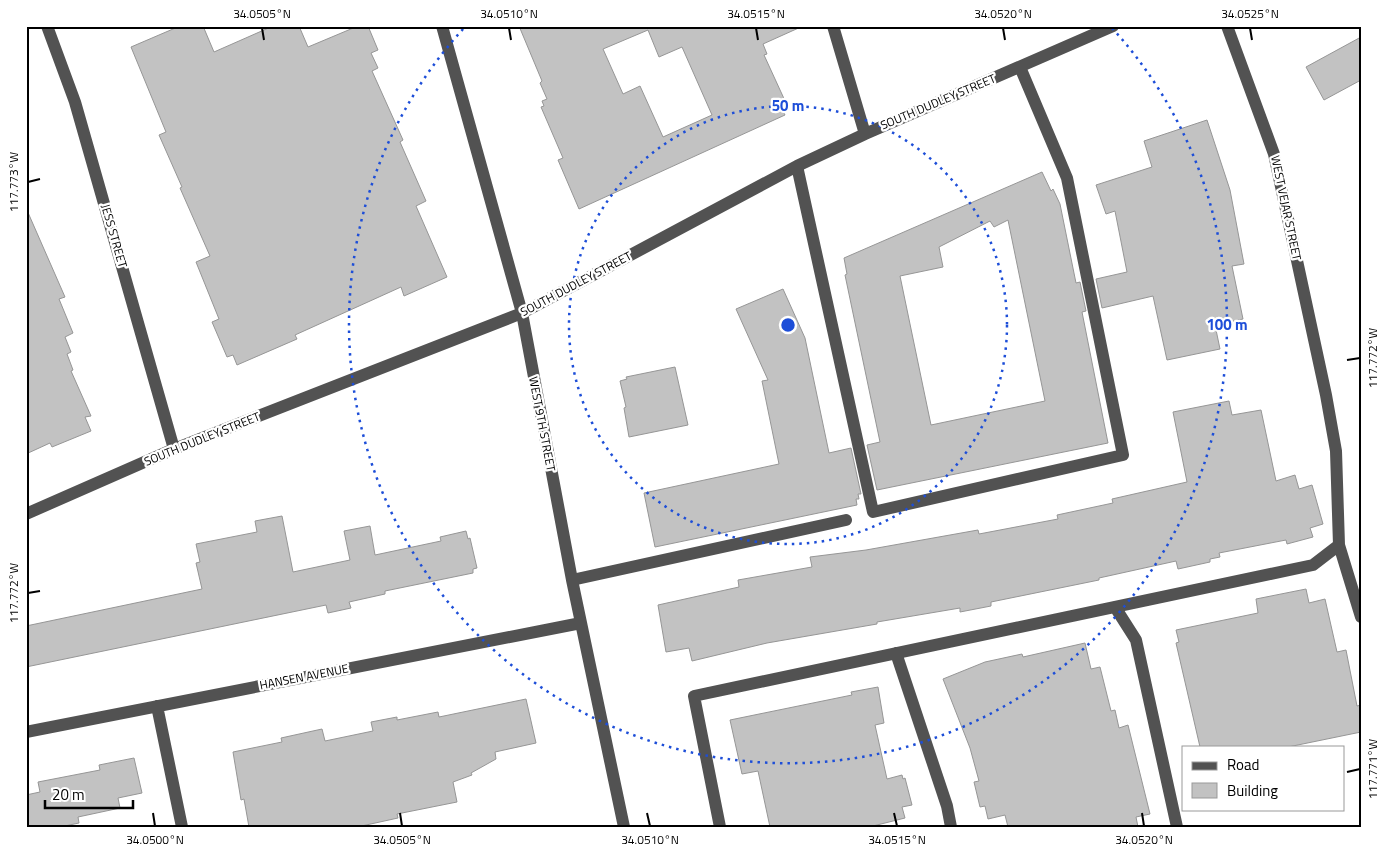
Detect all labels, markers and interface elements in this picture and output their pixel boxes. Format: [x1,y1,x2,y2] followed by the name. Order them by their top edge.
[233,4,291,23] text: 34.0505°N
[480,4,538,23] text: 34.0510°N
[727,4,785,23] text: 34.0515°N
[974,4,1032,23] text: 34.0520°N
[1221,4,1279,23] text: 34.0525°N
[877,68,999,134] street label: SOUTH DUDLEY STREET
[772,94,804,117] text: 50 m
[4,152,23,212] text: 117.773°W
[1266,154,1307,263] street label: WEST VEJAR STREET
[96,202,133,271] street label: JESS STREET
[517,246,635,321] street label: SOUTH DUDLEY STREET
[1206,313,1248,336] text: 100 m
[779,316,797,334] centre of rings
[1363,328,1382,388] text: 117.772°W
[524,375,561,474] street label: WEST 9TH STREET
[141,406,263,471] street label: SOUTH DUDLEY STREET
[4,563,23,623] text: 117.772°W
[258,659,350,694] street label: HANSEN AVENUE
[1363,739,1382,799] text: 117.771°W
[1182,746,1344,810] legend
[1227,753,1259,776] text: Road
[45,778,132,810] scale bar
[1227,779,1278,802] text: Building
[52,783,85,806] text: 20 m
[126,830,184,849] text: 34.0500°N
[373,830,431,849] text: 34.0505°N
[621,830,679,849] text: 34.0510°N
[868,830,926,849] text: 34.0515°N
[1115,830,1173,849] text: 34.0520°N

